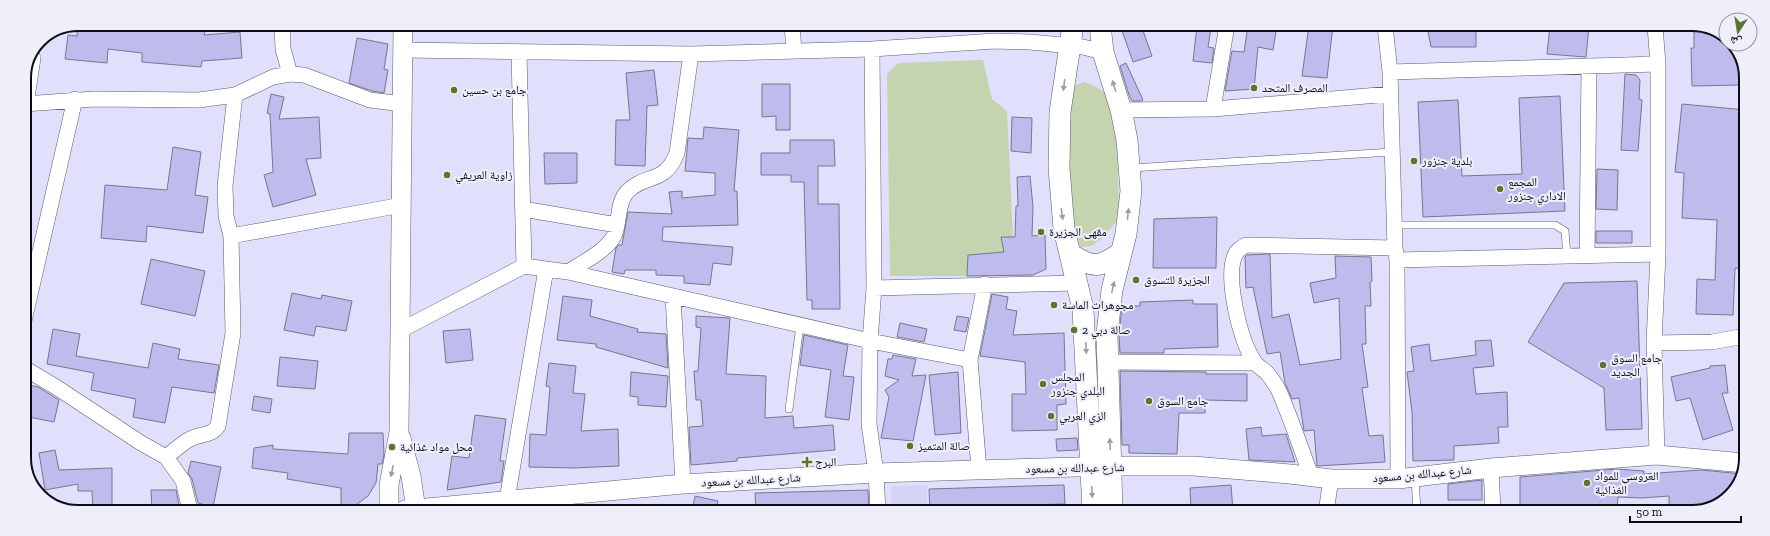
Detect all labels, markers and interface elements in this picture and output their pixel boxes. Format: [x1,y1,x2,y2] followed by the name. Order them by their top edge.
[1718,12,1758,52] north arrow
[1729,33,1743,49] text: ش
[1061,79,1067,91] one-way arrow
[1111,80,1117,92] one-way arrow
[1262,81,1328,95] place label: المصرف المتحد
[462,83,527,97] place label: جامع بن حسين
[1249,83,1259,93] marker: المصرف المتحد
[449,85,459,95] marker: جامع بن حسين
[1421,154,1472,168] place label: بلدية جنزور
[1409,156,1419,166] marker: بلدية جنزور
[455,168,513,185] place label: زاوية العريفي
[442,170,452,180] marker: زاوية العريفي
[1507,175,1566,206] place label: المجمع الاداري جنزور
[1495,184,1505,194] marker: المجمع الاداري جنزور
[1059,208,1065,221] one-way arrow
[1125,208,1132,220] one-way arrow
[1049,225,1107,239] place label: مقهى الجزيرة
[1036,227,1046,237] marker: مقهى الجزيرة
[1144,273,1210,287] place label: الجزيرة للتسوق
[1131,275,1141,285] marker: الجزيرة للتسوق
[1111,281,1117,293] one-way arrow
[1062,298,1134,312] place label: مجوهرات الماسة
[1049,300,1059,310] marker: مجوهرات الماسة
[1082,323,1131,340] place label: صالة دبي 2
[1069,325,1079,335] marker: صالة دبي 2
[1083,342,1090,354] one-way arrow
[1611,351,1663,379] place label: جامع السوق الجديد
[1598,360,1608,370] marker: جامع السوق الجديد
[1050,370,1105,401] place label: المجلس البلدي جنزور
[1038,379,1048,389] marker: المجلس البلدي جنزور
[1157,394,1209,408] place label: جامع السوق
[1144,396,1154,406] marker: جامع السوق
[1059,409,1106,426] place label: الزي العربي
[1046,411,1056,421] marker: الزي العربي
[1107,437,1113,450] one-way arrow
[917,439,970,453] place label: صالة المتميز
[400,440,473,454] place label: محل مواد غذائية
[905,441,915,451] marker: صالة المتميز
[387,442,397,452] marker: محل مواد غذائية
[815,455,837,469] place label: البرج
[802,457,812,467] marker: البرج
[1025,460,1125,477] street label: شارع عبدالله بن مسعود
[1372,463,1472,486] street label: شارع عبدالله بن مسعود
[388,465,394,477] one-way arrow
[1595,469,1659,497] place label: العروسي للمواد الغذائية
[701,470,801,491] street label: شارع عبدالله بن مسعود
[1582,478,1592,488] marker: العروسي للمواد الغذائية
[1089,486,1096,498] one-way arrow
[1630,498,1741,524] scale bar
[1636,505,1663,519] text: 50 m

